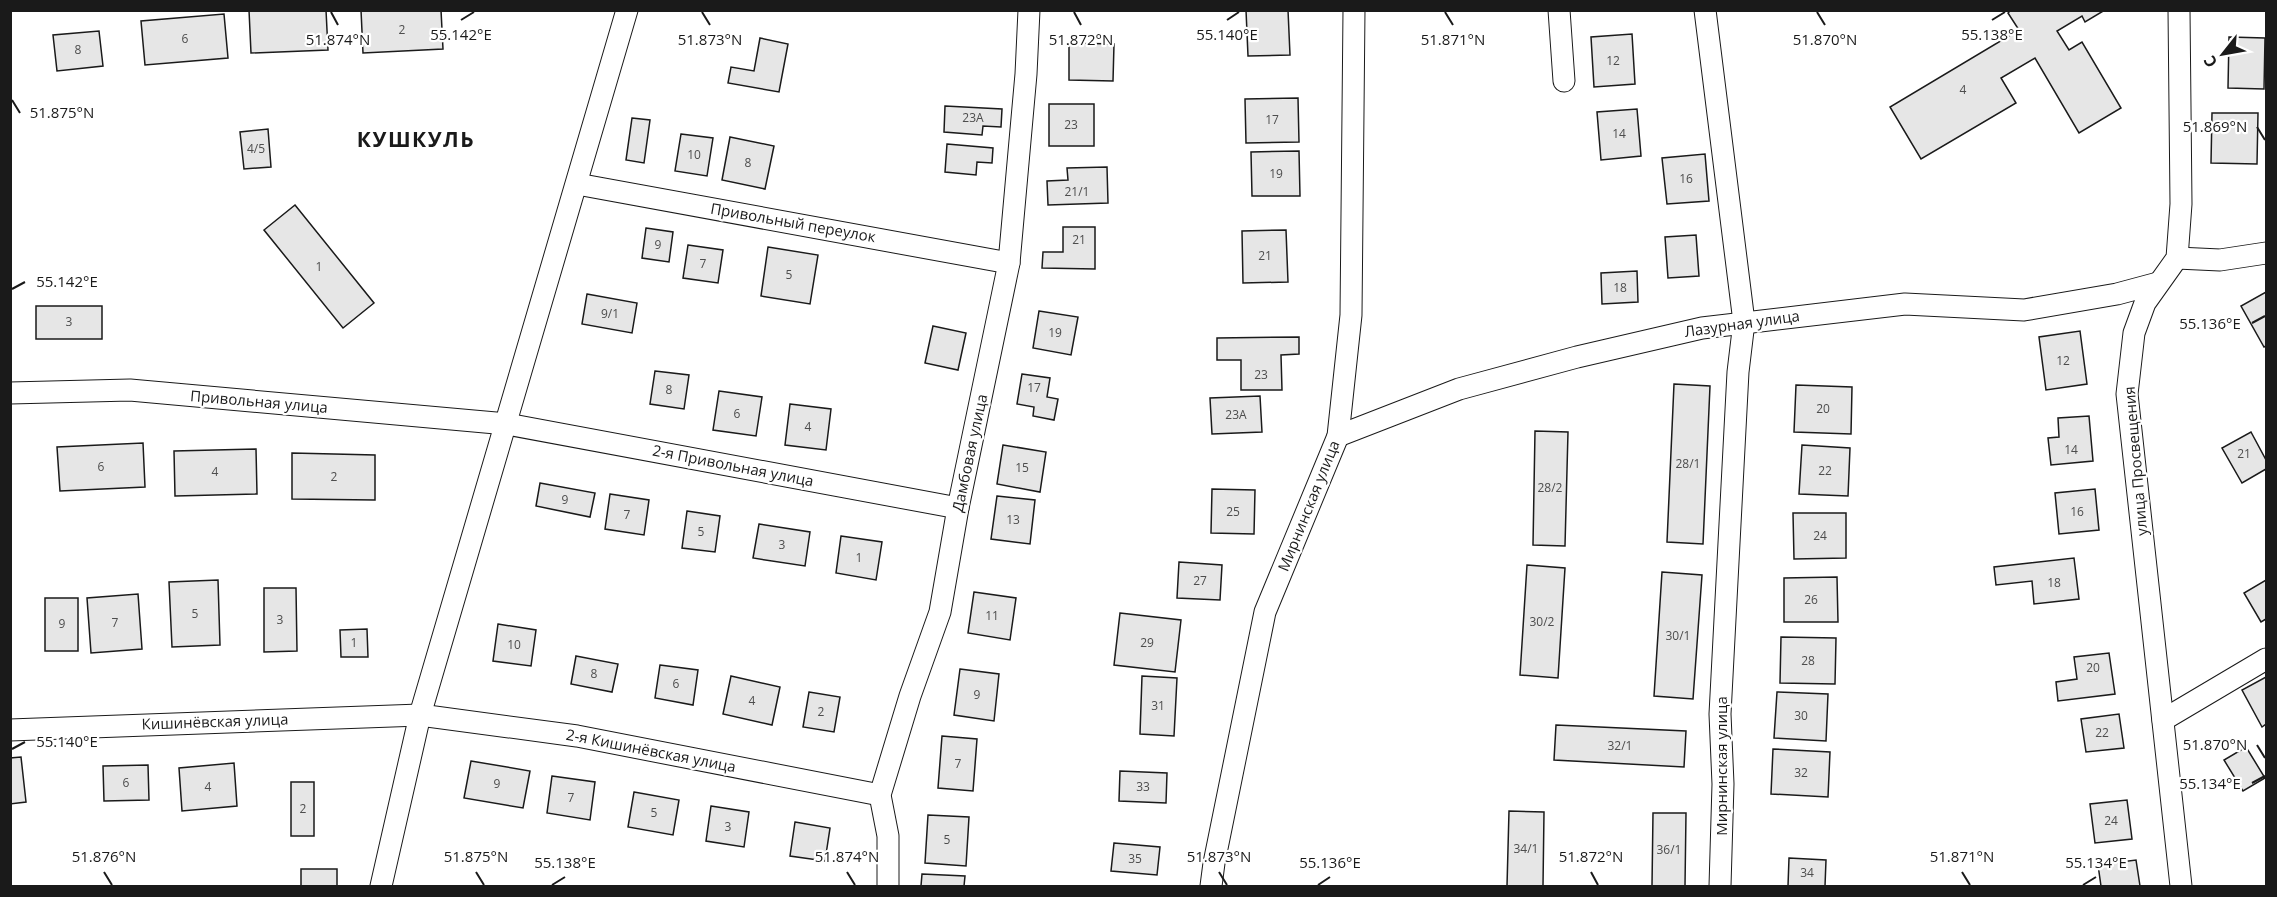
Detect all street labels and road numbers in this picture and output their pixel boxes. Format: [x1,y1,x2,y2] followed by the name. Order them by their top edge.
[709,198,878,246] street label: Привольный переулок
[1683,305,1801,341] street label: Лазурная улица
[189,385,329,417] street label: Привольная улица
[2119,386,2151,537] street label: улица Просвещения
[947,392,991,514] street label: Дамбовая улица
[1273,437,1343,574] street label: Мирнинская улица
[651,440,815,490] street label: 2-я Привольная улица
[1711,696,1731,836] street label: Мирнинская улица
[141,708,289,734] street label: Кишинёвская улица
[565,724,738,776] street label: 2-я Кишинёвская улица

